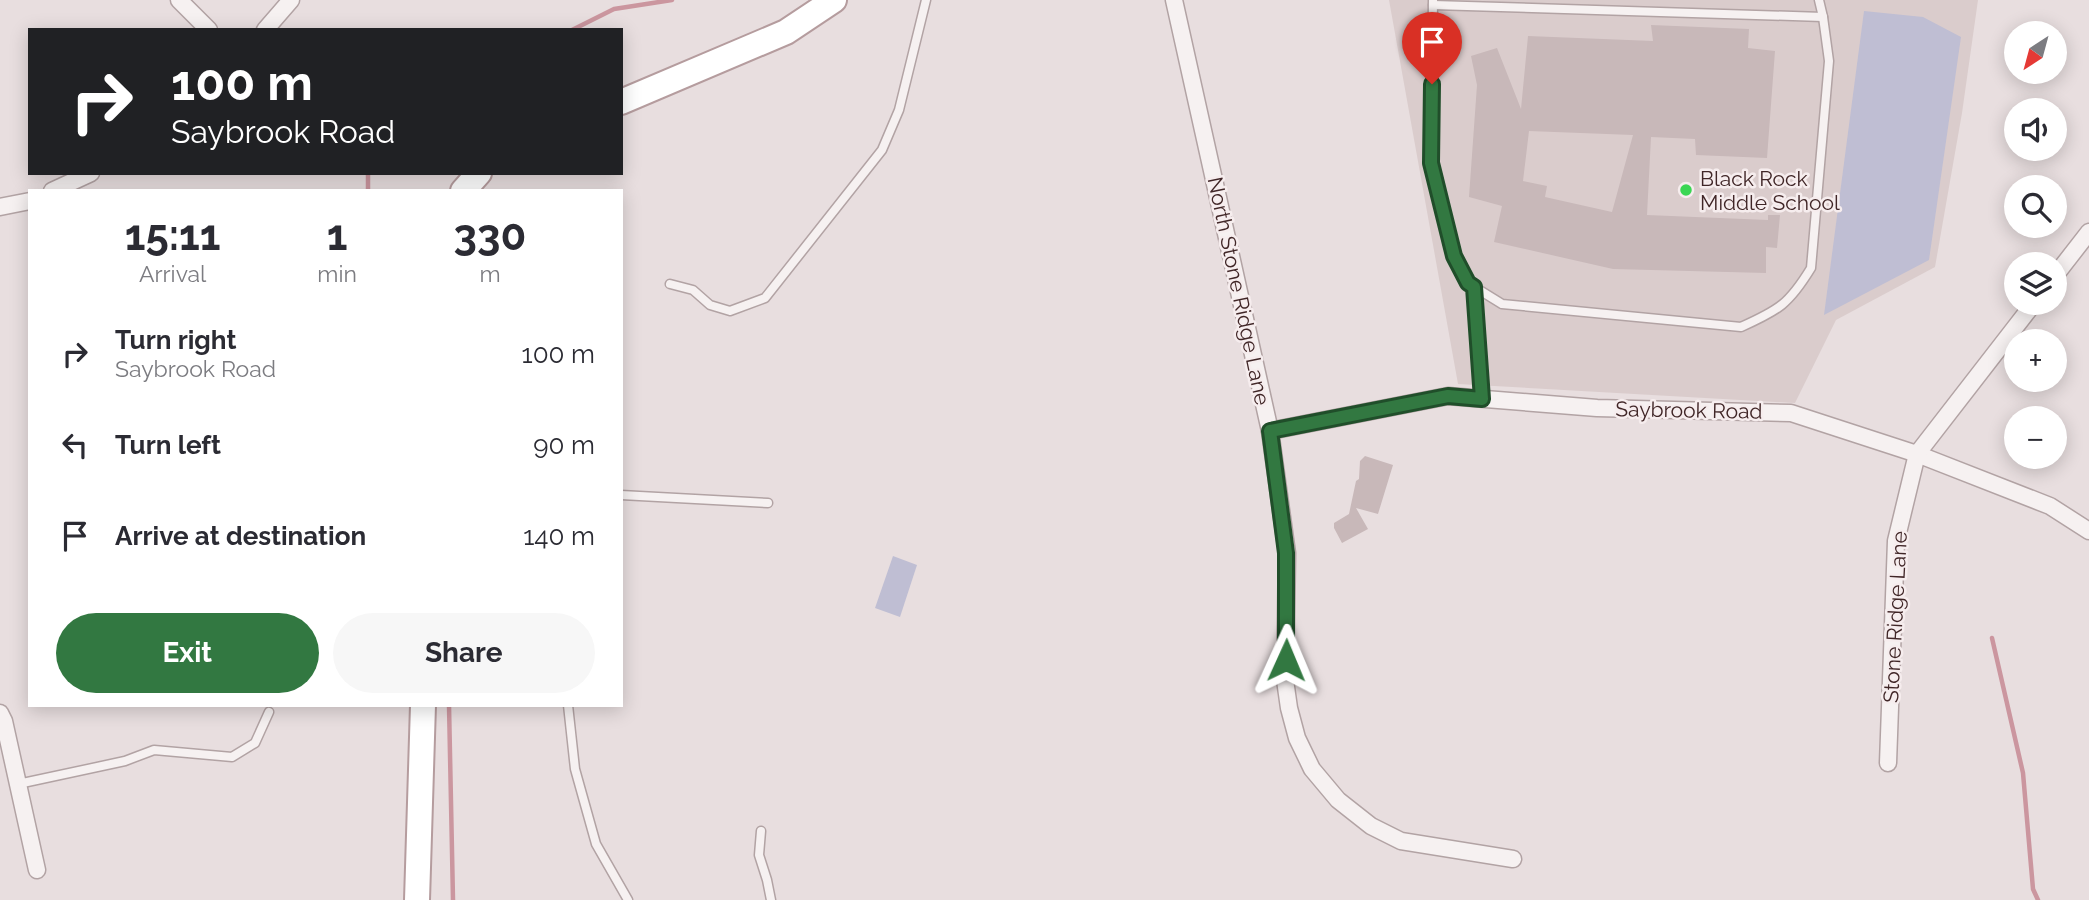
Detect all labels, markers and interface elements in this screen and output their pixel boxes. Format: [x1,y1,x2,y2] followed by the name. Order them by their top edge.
[1402,12.0,1462,84] pin
[2004,21,2067,84] north arrow
[2004,21,2067,469] map controls
[1413,23,1451,61] icon: arrive
[171,54,313,111] text: 100 m
[56,56,147,147] icon: right
[2004,98,2067,161] button: sound
[171,113,395,150] text: Saybrook Road
[1700,166,1840,215] place label: Black Rock Middle School
[1203,175,1275,407] street label: North Stone Ridge Lane
[2004,175,2067,238] button: search
[1678,182,1694,198] marker: Black Rock Middle School
[125,211,221,260] text: 15:11
[327,211,347,260] text: 1
[454,211,526,260] text: 330
[2004,252,2067,315] button: layers
[139,260,206,287] text: Arrival
[317,260,357,287] text: min
[479,260,501,287] text: m
[115,325,236,355] text: Turn right
[2004,329,2067,392] button: +
[56,335,94,373] icon: right
[522,339,595,369] text: 100 m
[115,355,276,382] text: Saybrook Road
[1615,396,1763,424] street label: Saybrook Road
[2004,406,2067,469] button: −
[56,426,94,464] icon: left
[115,430,221,460] text: Turn left
[533,430,595,460] text: 90 m
[56,517,94,555] icon: arrive
[115,521,366,551] text: Arrive at destination
[523,521,595,551] text: 140 m
[1878,530,1912,704] street label: Stone Ridge Lane
[56,613,319,693] button: Exit
[333,613,595,693] button: Share
[1249,623,1323,697] position arrow

